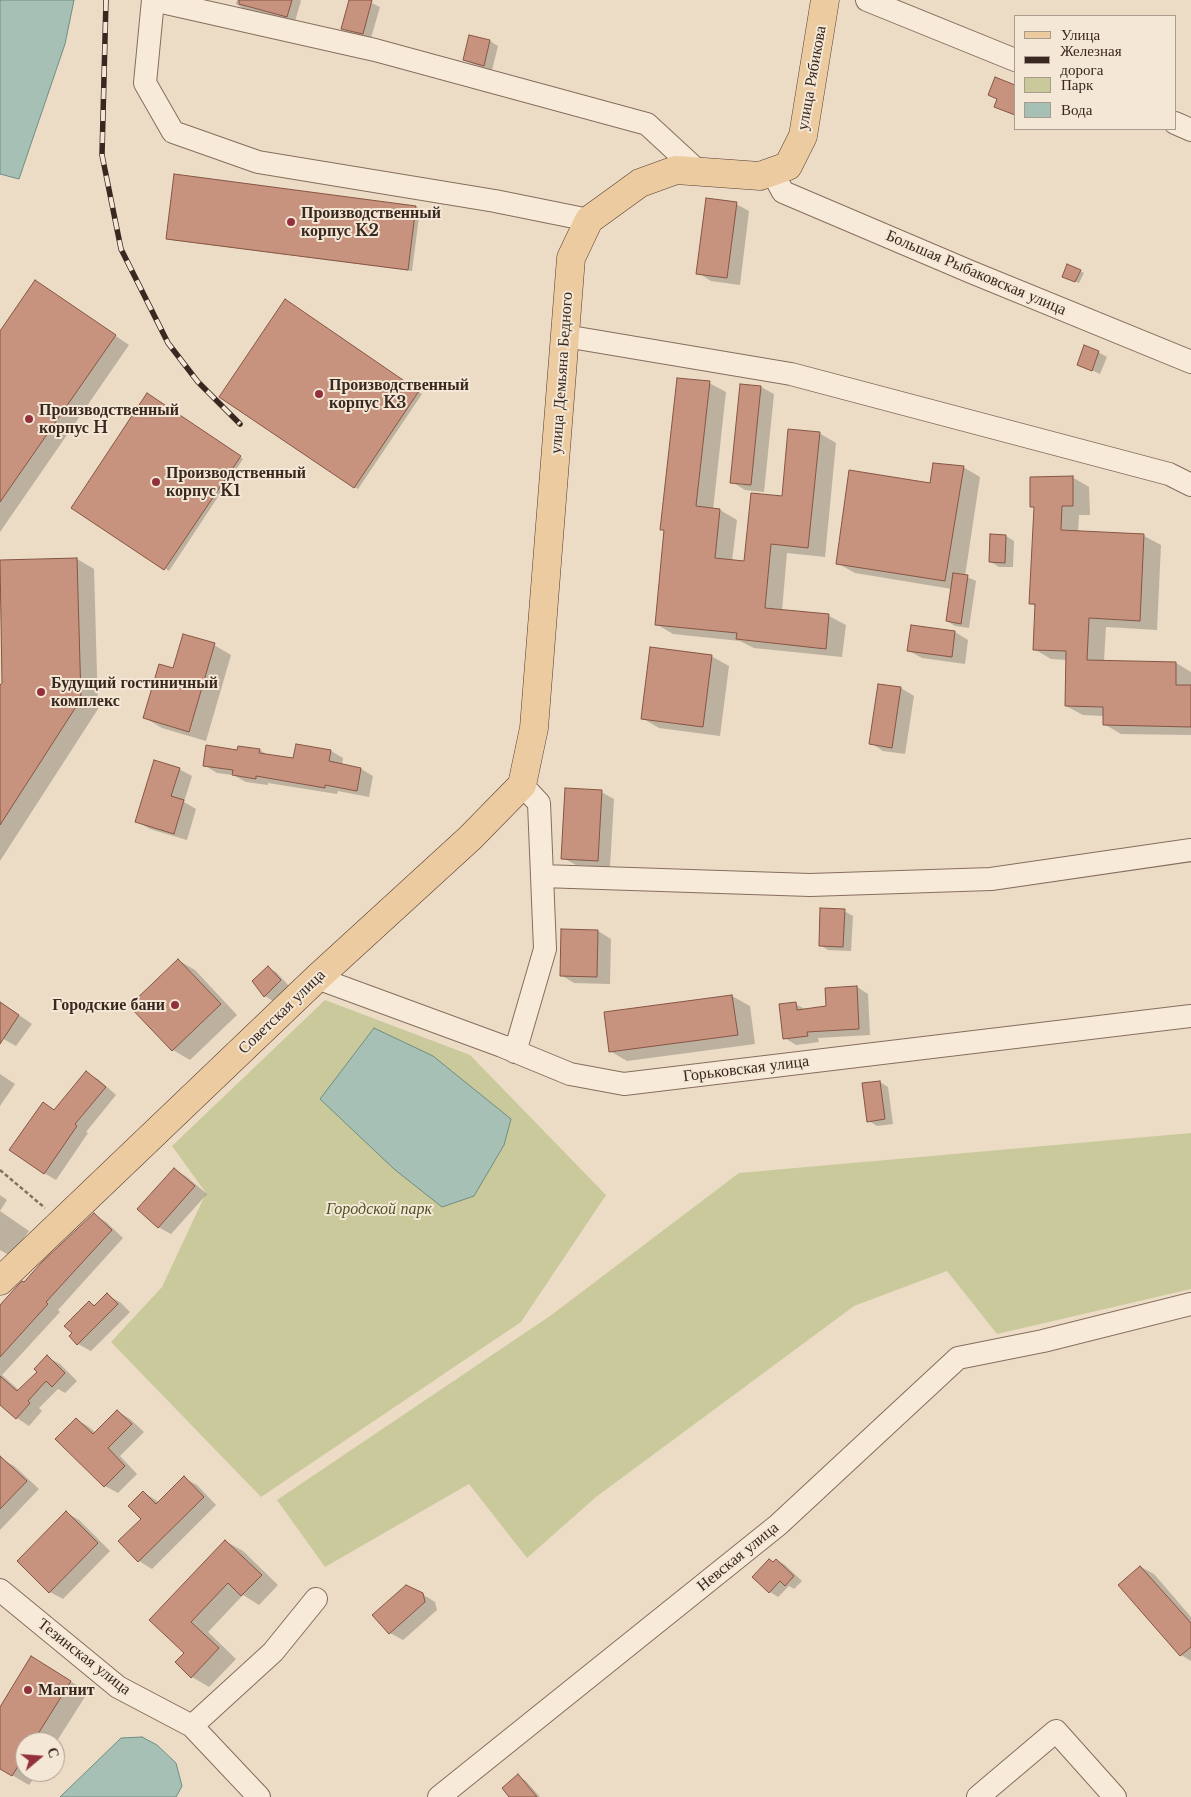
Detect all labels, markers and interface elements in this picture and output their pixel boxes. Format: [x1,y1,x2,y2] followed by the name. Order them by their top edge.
[1014,15,1176,130] legend
[793,24,831,132] street label: улица Рябикова
[1061,25,1100,44] text: Улица
[1060,41,1122,79] text: Железная дорога
[1061,75,1093,94] text: Парк
[1061,100,1092,119] text: Вода
[301,203,441,241] place label: Производственный корпус K2
[285,216,297,228] marker: Производственный корпус K2
[883,226,1069,320] street label: Большая Рыбаковская улица
[547,291,577,455] street label: улица Демьяна Бедного
[329,375,469,413] place label: Производственный корпус K3
[313,388,325,400] marker: Производственный корпус K3
[39,400,179,438] place label: Производственный корпус H
[23,413,35,425] marker: Производственный корпус H
[166,463,306,501] place label: Производственный корпус K1
[150,476,162,488] marker: Производственный корпус K1
[51,673,218,711] place label: Будущий гостиничный комплекс
[35,686,47,698] marker: Будущий гостиничный комплекс
[234,966,330,1058] street label: Советская улица
[52,995,165,1015] place label: Городские бани
[169,999,181,1011] marker: Городские бани
[682,1052,810,1086] street label: Горьковская улица
[326,1199,432,1219] park label: Городской парк
[693,1518,783,1596] street label: Невская улица
[34,1615,134,1699] street label: Тезинская улица
[38,1680,95,1700] place label: Магнит
[22,1684,34,1696] marker: Магнит
[15,1732,65,1782] north arrow
[43,1745,63,1760] text: С

